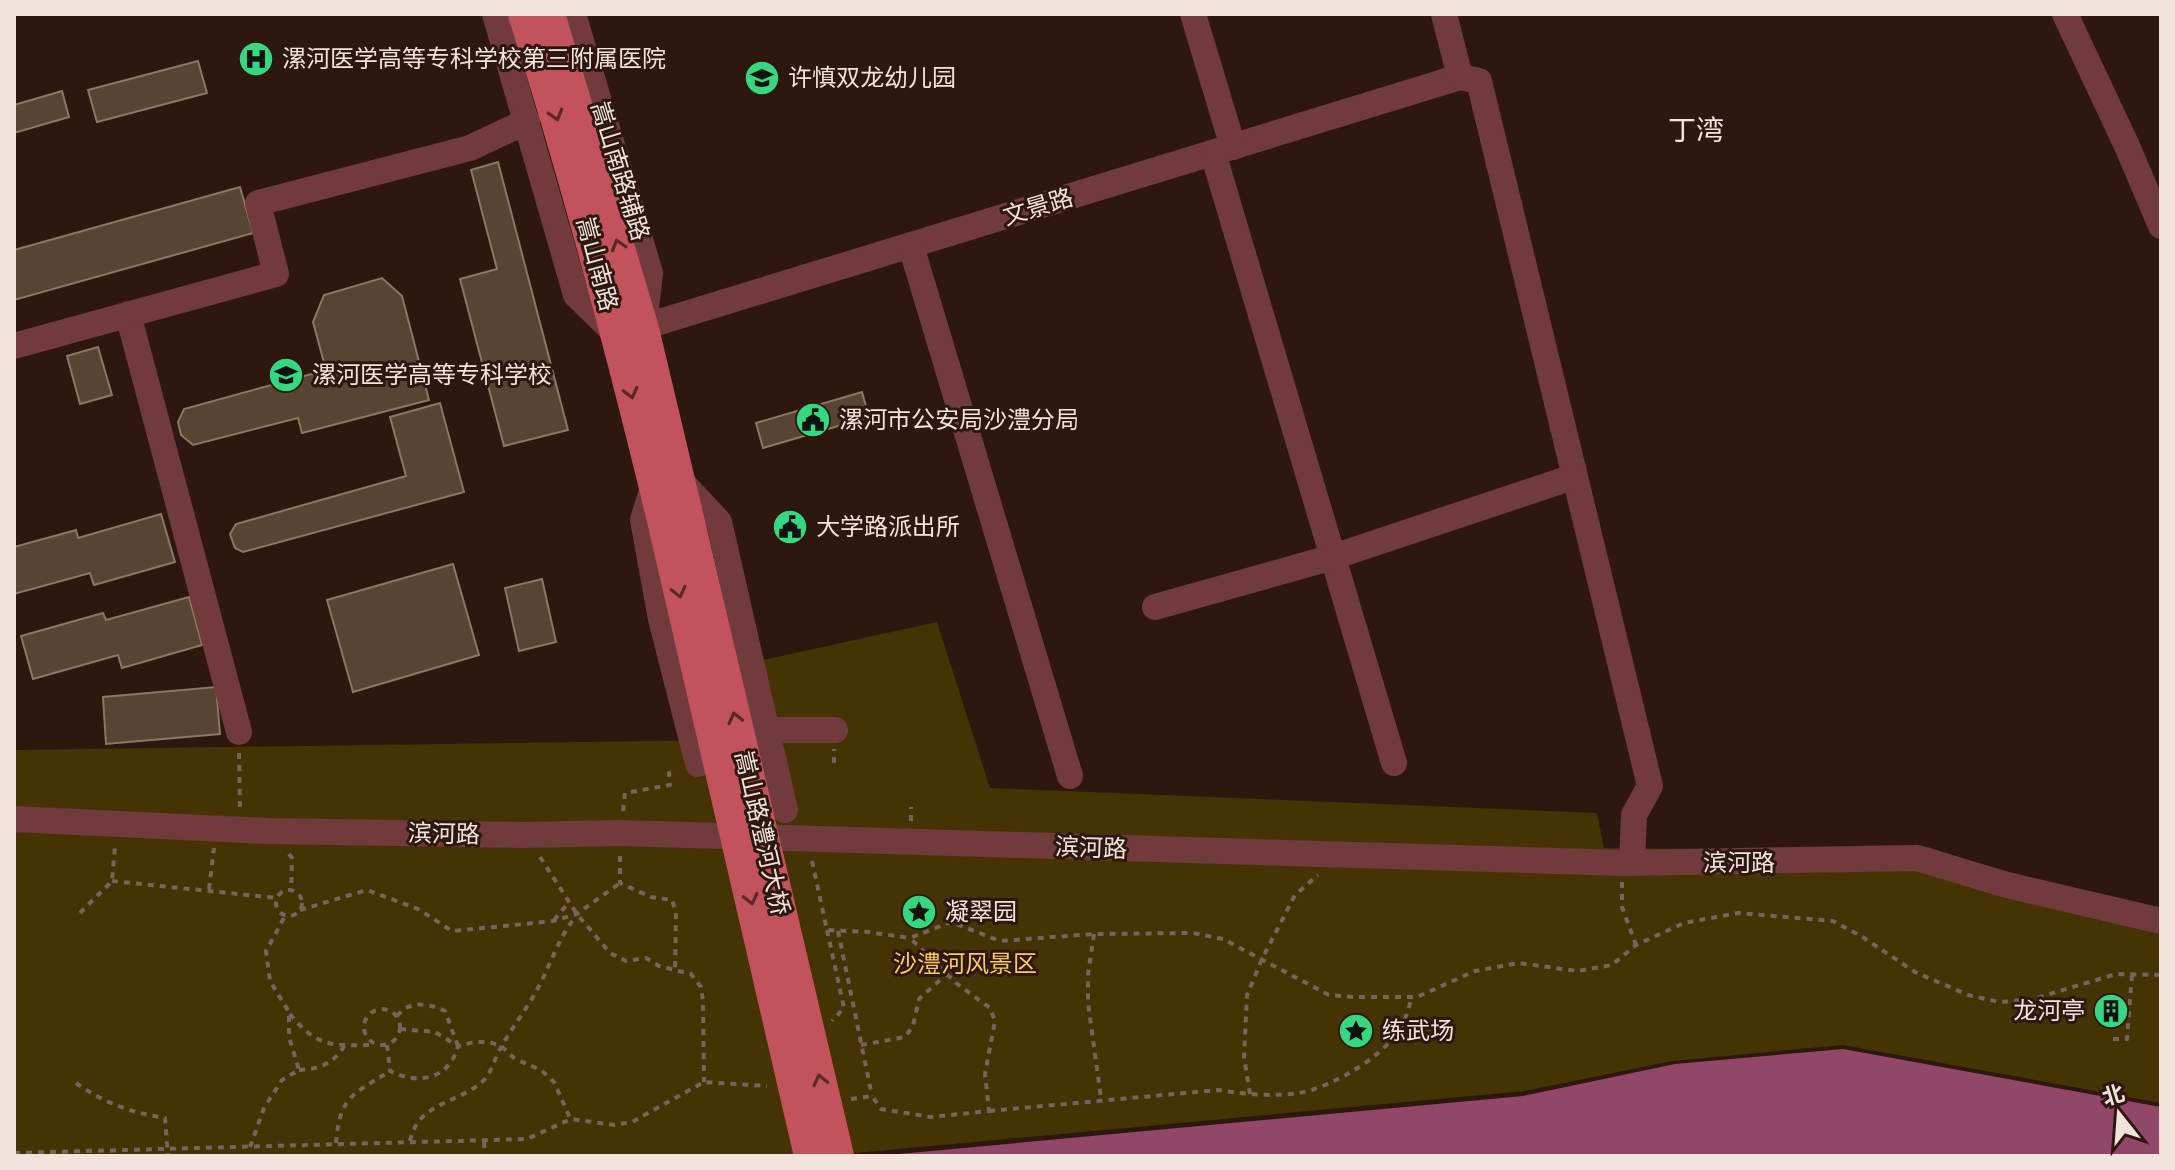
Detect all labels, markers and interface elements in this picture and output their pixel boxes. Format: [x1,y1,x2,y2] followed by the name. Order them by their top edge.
[237,40,275,78] hospital icon: 漯河医学高等专科学校第三附属医院
[282,45,666,73] place label: 漯河医学高等专科学校第三附属医院
[743,59,781,97] school or university icon: 许慎双龙幼儿园
[788,64,956,92] place label: 许慎双龙幼儿园
[586,98,654,244] street label: 嵩山南路辅路
[547,108,563,122] one-way arrow
[1668,114,1724,147] district label: 丁湾
[999,183,1077,231] street label: 文景路
[571,214,623,314] street label: 嵩山南路
[611,239,627,252] one-way arrow
[267,356,305,394] school or university icon: 漯河医学高等专科学校
[312,361,552,389] place label: 漯河医学高等专科学校
[622,386,639,400] one-way arrow
[794,401,832,439] public building icon: 漯河市公安局沙澧分局
[839,406,1079,434] place label: 漯河市公安局沙澧分局
[771,508,809,546] public building icon: 大学路派出所
[816,513,960,541] place label: 大学路派出所
[670,584,687,598] one-way arrow
[727,712,744,725] one-way arrow
[729,748,795,918] street label: 嵩山路澧河大桥
[408,819,480,849] street label: 滨河路
[1055,833,1127,863] street label: 滨河路
[1703,849,1775,877] street label: 滨河路
[742,892,759,906] one-way arrow
[900,893,938,931] place icon: 凝翠园
[945,898,1017,926] place label: 凝翠园
[893,950,1037,978] park label: 沙澧河风景区
[2092,992,2130,1030] building icon: 龙河亭
[2013,997,2085,1025] place label: 龙河亭
[1337,1012,1375,1050] place icon: 练武场
[1382,1017,1454,1045] place label: 练武场
[812,1074,829,1087] one-way arrow
[2079,1074,2159,1154] north arrow
[2099,1080,2127,1111] text: 北

